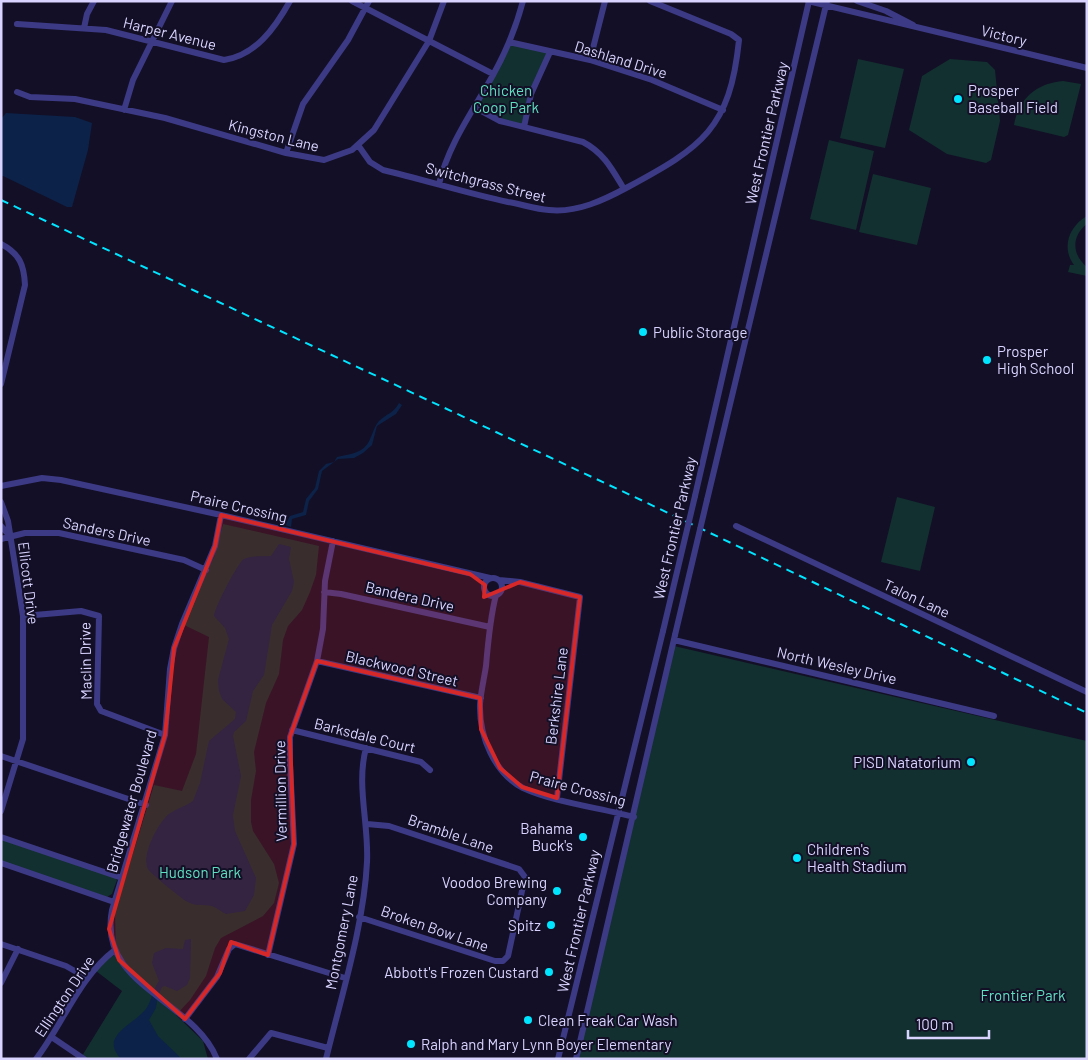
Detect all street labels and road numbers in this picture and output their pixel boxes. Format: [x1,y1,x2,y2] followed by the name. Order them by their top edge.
[122,13,218,53] street label: Harper Avenue
[979,21,1029,49] street label: Victory
[573,36,669,82] street label: Dashland Drive
[741,60,791,206] street label: West Frontier Parkway
[227,115,321,155] street label: Kingston Lane
[424,158,548,206] street label: Switchgrass Street
[649,455,699,601] street label: West Frontier Parkway
[189,486,289,526] street label: Praire Crossing
[61,513,153,549] street label: Sanders Drive
[15,541,43,625] street label: Ellicott Drive
[881,575,953,621] street label: Talon Lane
[364,577,456,615] street label: Bandera Drive
[75,622,95,700] street label: Maclin Drive
[775,642,899,688] street label: North Wesley Drive
[344,646,460,690] street label: Blackwood Street
[541,646,571,746] street label: Berkshire Lane
[312,714,418,756] street label: Barksdale Court
[102,728,160,874] street label: Bridgewater Boulevard
[270,740,290,842] street label: Vermillion Drive
[528,766,628,810] street label: Praire Crossing
[406,810,496,856] street label: Bramble Lane
[553,848,603,994] street label: West Frontier Parkway
[321,873,361,991] street label: Montgomery Lane
[379,901,491,955] street label: Broken Bow Lane
[30,952,98,1040] street label: Ellington Drive

